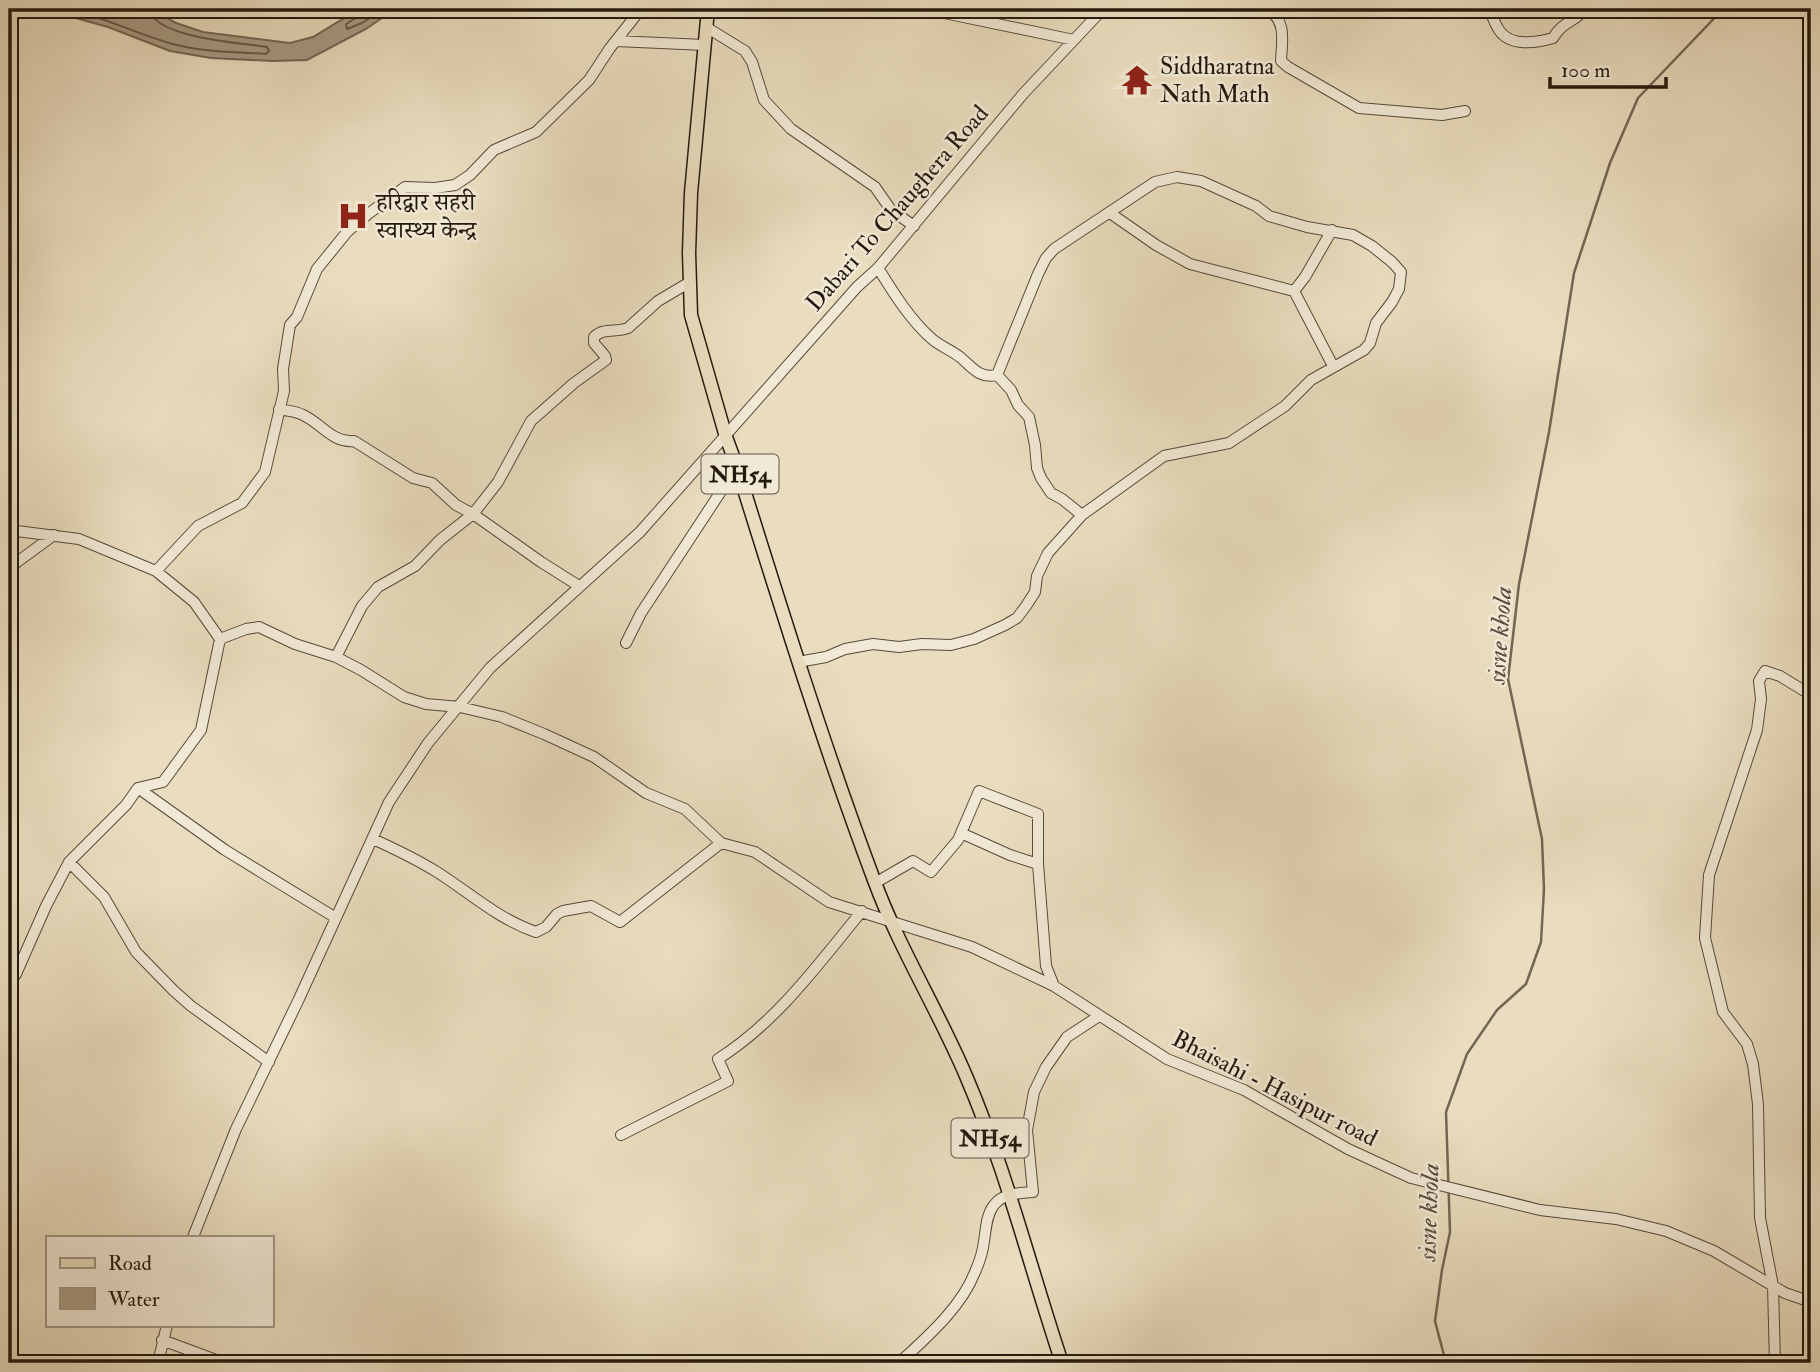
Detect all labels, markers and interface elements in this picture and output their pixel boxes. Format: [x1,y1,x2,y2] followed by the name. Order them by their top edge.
[1550,46,1666,90] scale bar
[1160,51,1276,110] place label: Siddharatna Nath Math
[1561,57,1611,84] text: 100 m
[1120,63,1154,97] temple icon: Siddharatna Nath Math
[799,99,996,318] street label: Dabari To Chaughera Road
[375,187,478,246] place label: हरिद्वार सहरी स्वास्थ्य केन्द्र
[336,199,370,233] hospital icon: हरिद्वार सहरी स्वास्थ्य केन्द्र
[702,454,778,494] road number: NH54
[1481,585,1519,686] water label: sisne khola
[1167,1023,1383,1154] street label: Bhaisahi - Hasipur road
[951,1119,1028,1158] road number: NH54
[1411,1163,1447,1262] water label: sisne khola
[46,1236,273,1326] legend
[108,1250,153,1277] text: Road
[107,1286,160,1313] text: Water

